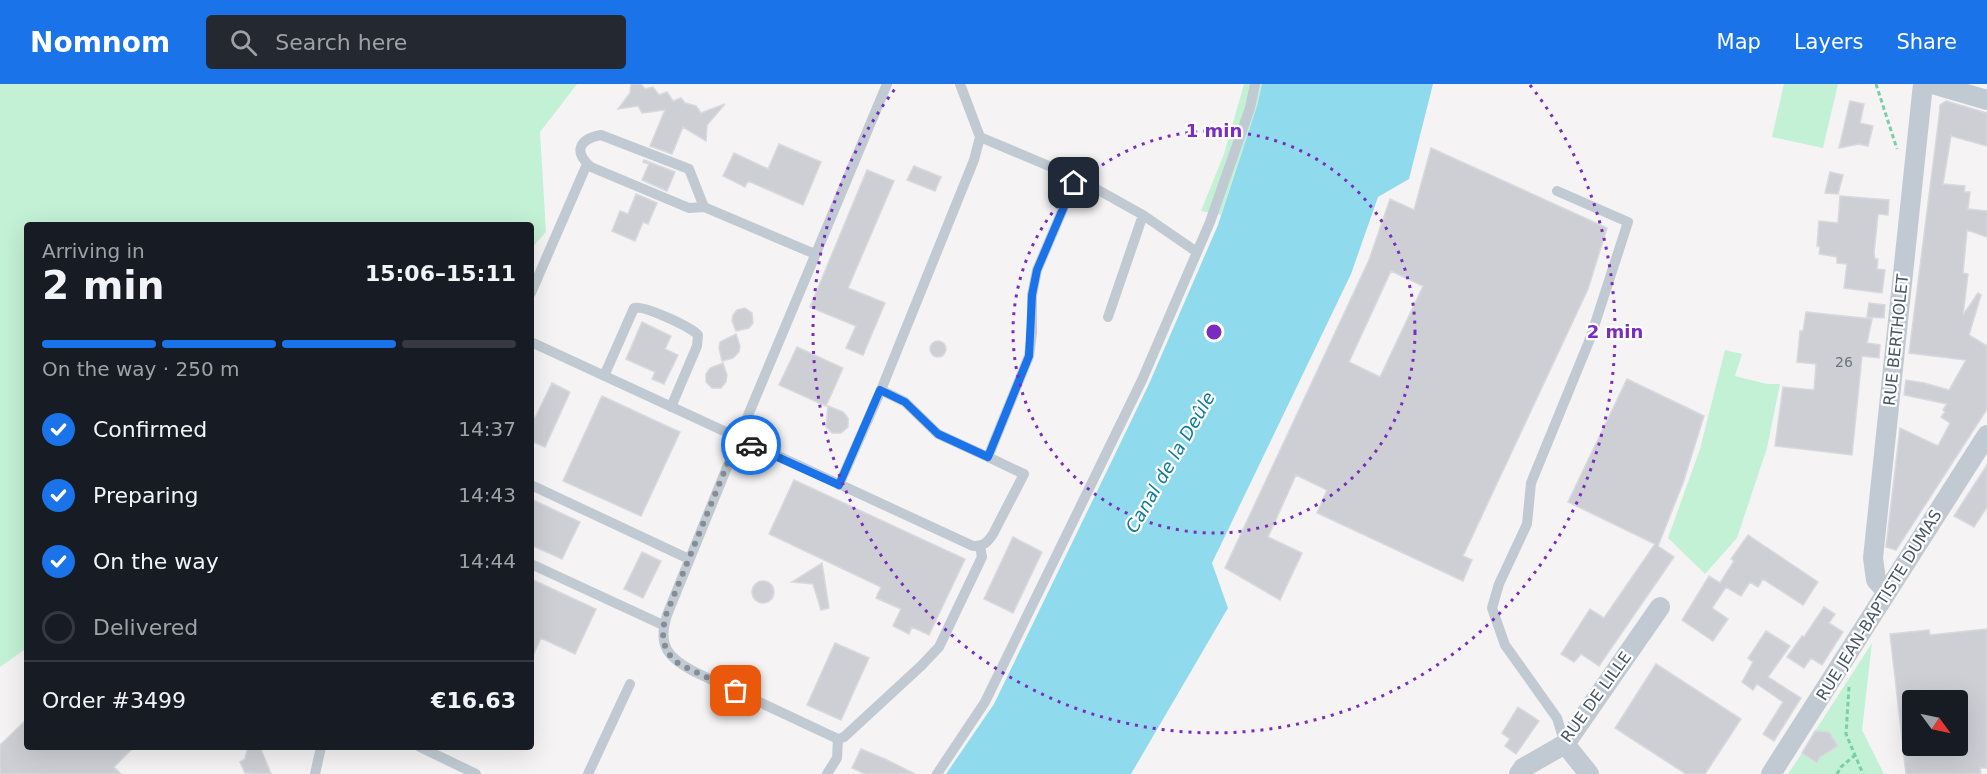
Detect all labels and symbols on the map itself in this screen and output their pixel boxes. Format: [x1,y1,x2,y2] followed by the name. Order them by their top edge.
[1186,120,1242,141] text: 1 min
[1048,157,1099,208] pin
[1880,273,1912,407] street label: RUE BERTHOLET
[1587,321,1643,342] text: 2 min
[1204,322,1224,342] centre of rings
[1835,354,1853,370] house number: 26
[1121,388,1219,536] water label: Canal de la Deûle
[721,415,781,475] courier
[1812,506,1946,704] street label: RUE JEAN-BAPTISTE DUMAS
[1557,648,1635,746] street label: RUE DE LILLE
[710,665,761,716] pin
[1902,690,1968,756] north arrow

